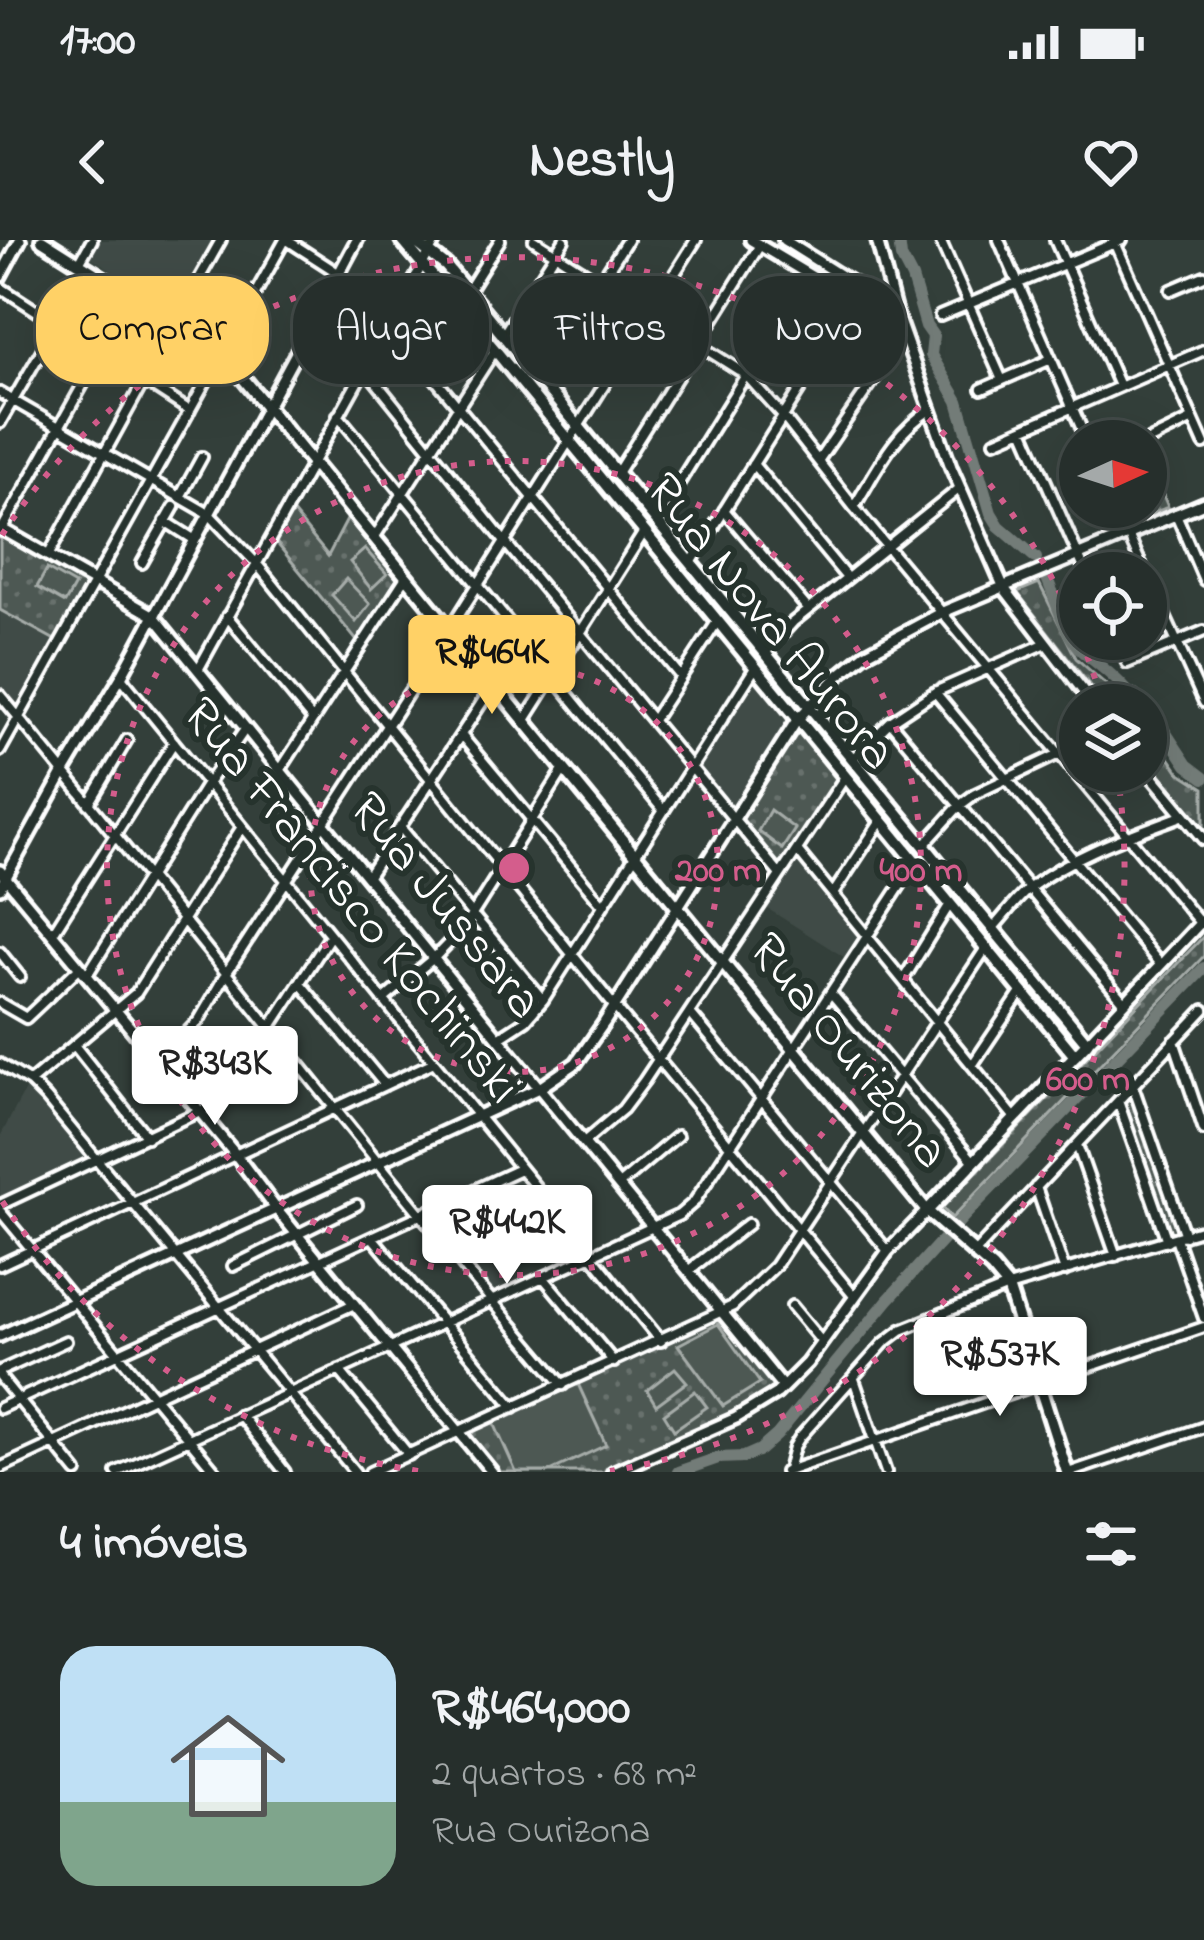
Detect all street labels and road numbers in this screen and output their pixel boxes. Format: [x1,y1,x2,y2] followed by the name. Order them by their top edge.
[625,458,913,788] street label: Rua Nova Aurora
[162,682,538,1122] street label: Rua Francisco Kochinski
[329,777,559,1037] street label: Rua Jussara
[728,917,966,1187] street label: Rua Ourizona

